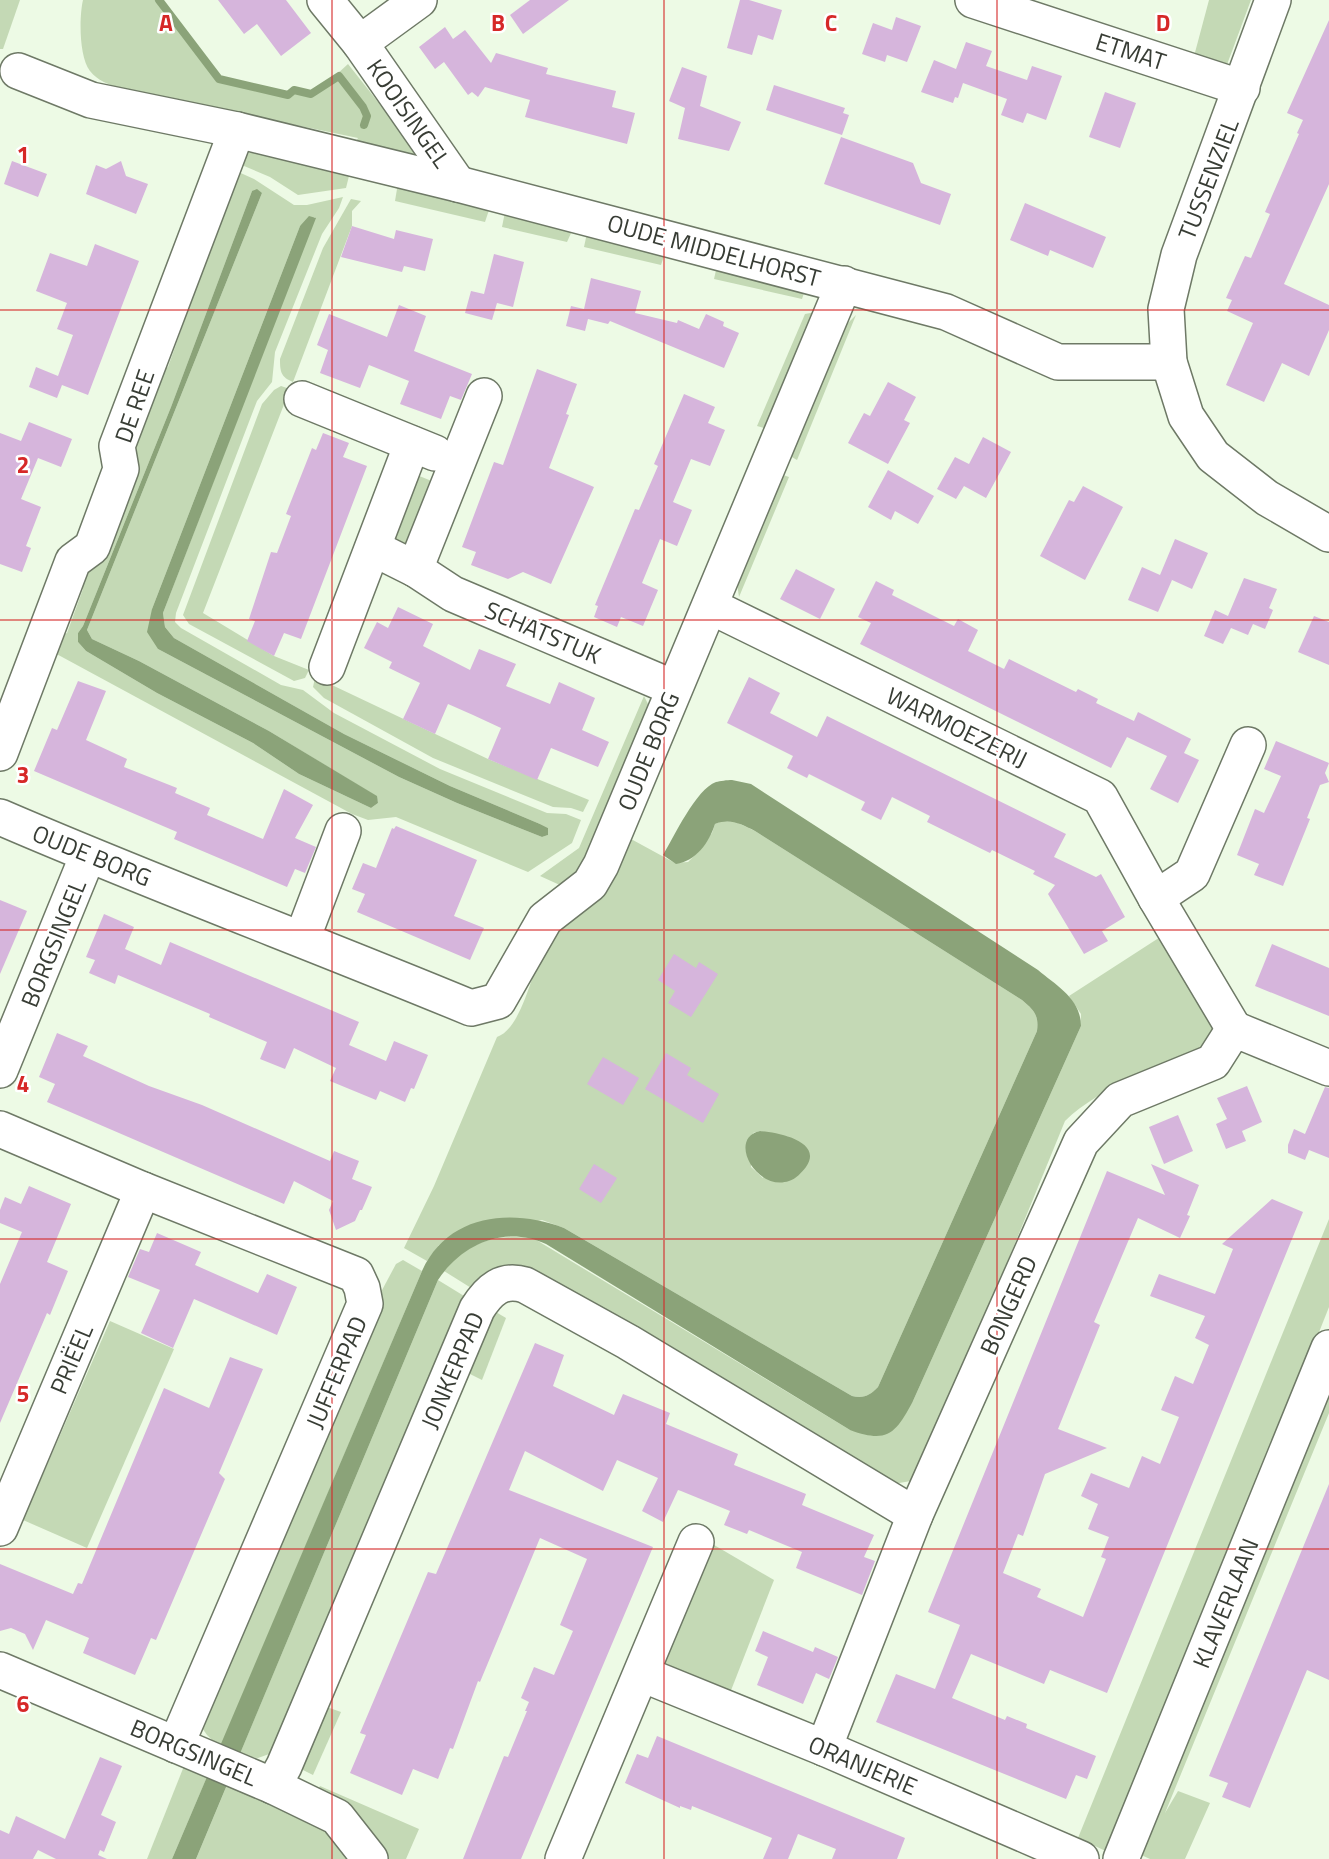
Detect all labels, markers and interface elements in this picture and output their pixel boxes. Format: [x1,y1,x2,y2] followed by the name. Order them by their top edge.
[159,5,173,40] text: A
[491,5,505,40] text: B
[825,5,837,40] text: C
[1156,5,1170,40] text: D
[1091,23,1171,79] street label: ETMAT
[358,51,460,175] street label: KOOISINGEL
[1168,113,1248,245] street label: TUSSENZIEL
[17,137,29,172] text: 1
[603,204,825,296] street label: OUDE MIDDELHORST
[105,365,163,447] street label: DE REE
[17,447,29,482] text: 2
[479,591,607,673] street label: SCHATSTUK
[880,677,1034,777] street label: WARMOEZERIJ
[608,686,688,816] street label: OUDE BORG
[17,757,29,792] text: 3
[27,815,157,895] street label: OUDE BORG
[11,873,95,1012] street label: BORGSINGEL
[17,1066,29,1101] text: 4
[970,1250,1046,1360] street label: BONGERD
[411,1306,493,1434] street label: JONKERPAD
[296,1310,376,1434] street label: JUFFERPAD
[40,1318,102,1400] street label: PRIËEL
[17,1376,29,1411] text: 5
[1183,1533,1267,1673] street label: KLAVERLAAN
[17,1686,30,1721] text: 6
[125,1709,264,1795] street label: BORGSINGEL
[803,1726,923,1804] street label: ORANJERIE

